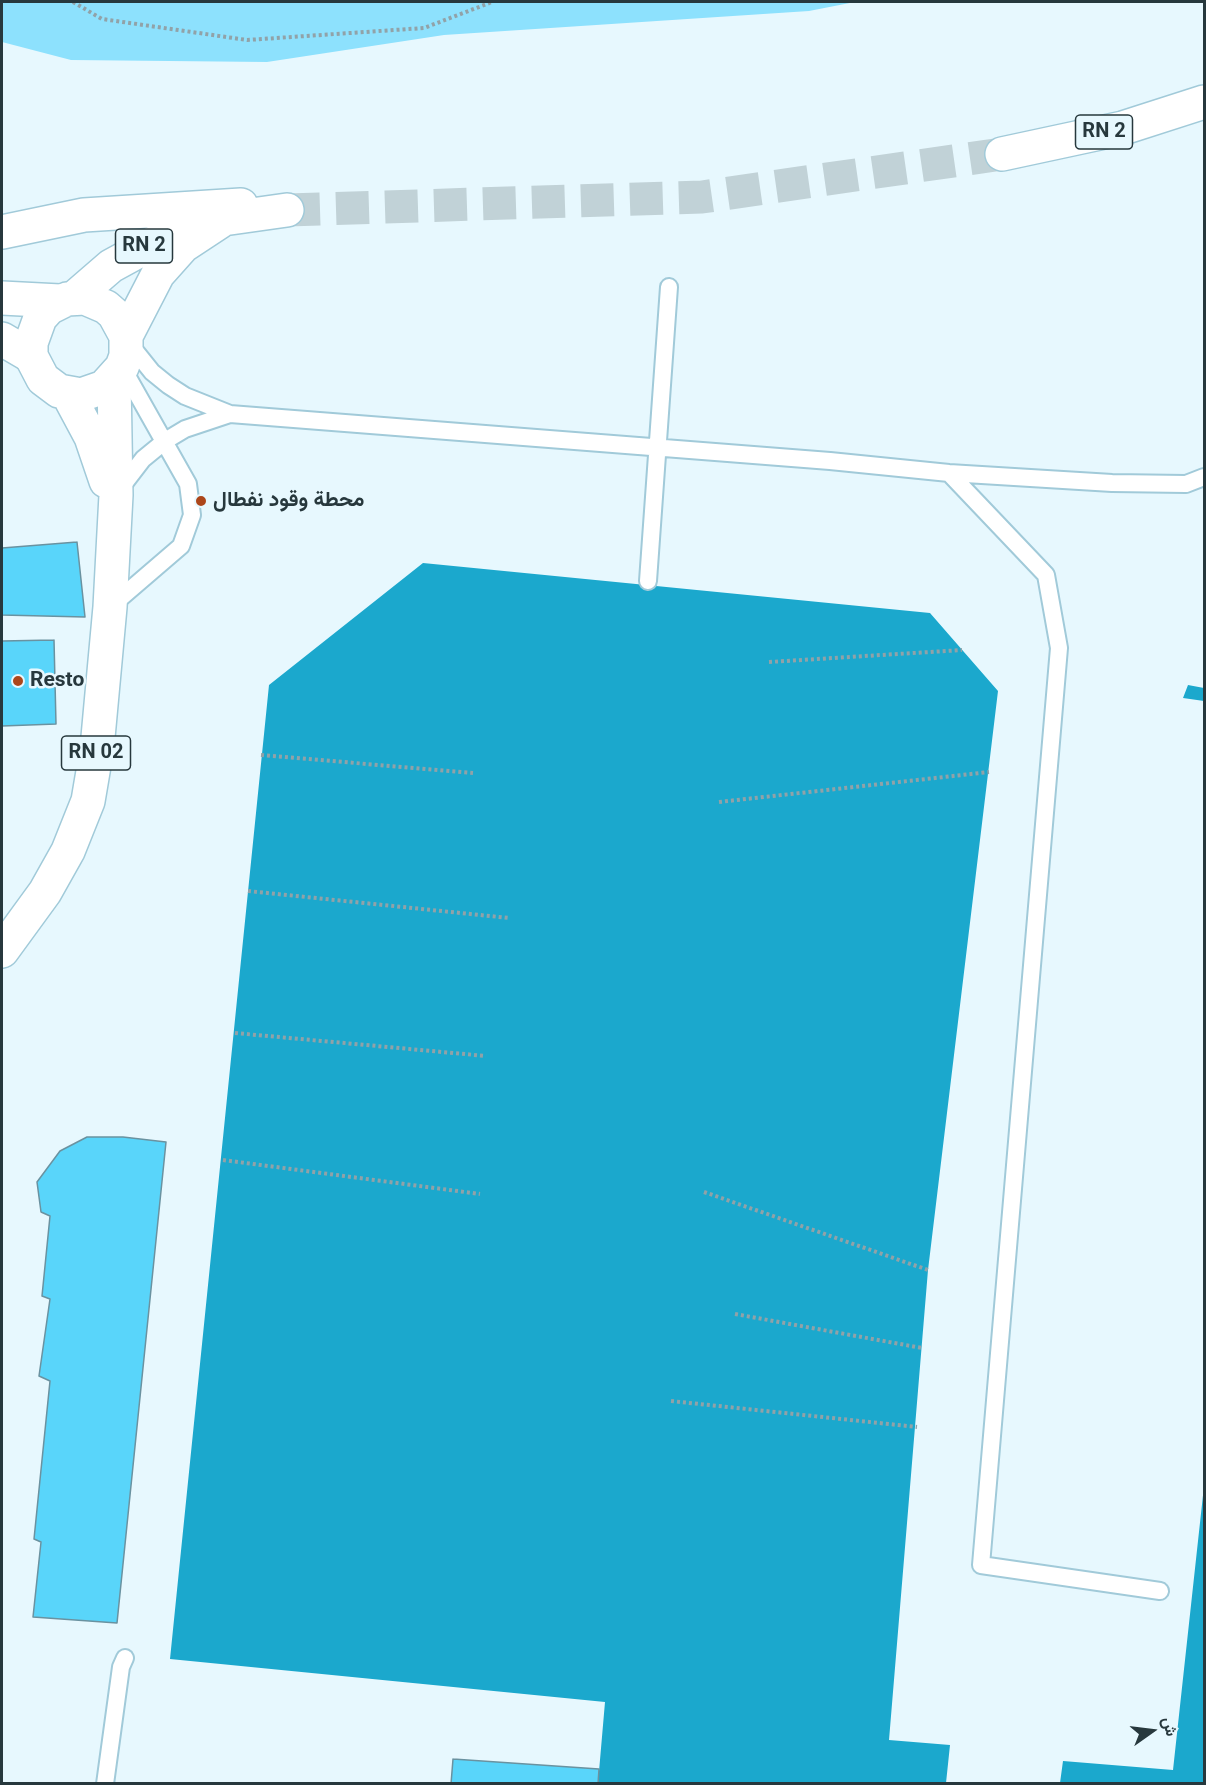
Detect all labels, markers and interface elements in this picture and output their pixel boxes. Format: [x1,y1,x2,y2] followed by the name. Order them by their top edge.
[1076,115,1132,149] road number: RN 2
[116,229,172,263] road number: RN 2
[213,488,365,514] place label: محطة وقود نفطال
[194,494,208,508] marker: محطة وقود نفطال
[30,668,84,694] place label: Resto
[11,674,25,688] marker: Resto
[62,736,130,770] road number: RN 02
[1122,1701,1182,1761] north arrow
[1158,1715,1181,1738] text: ش

